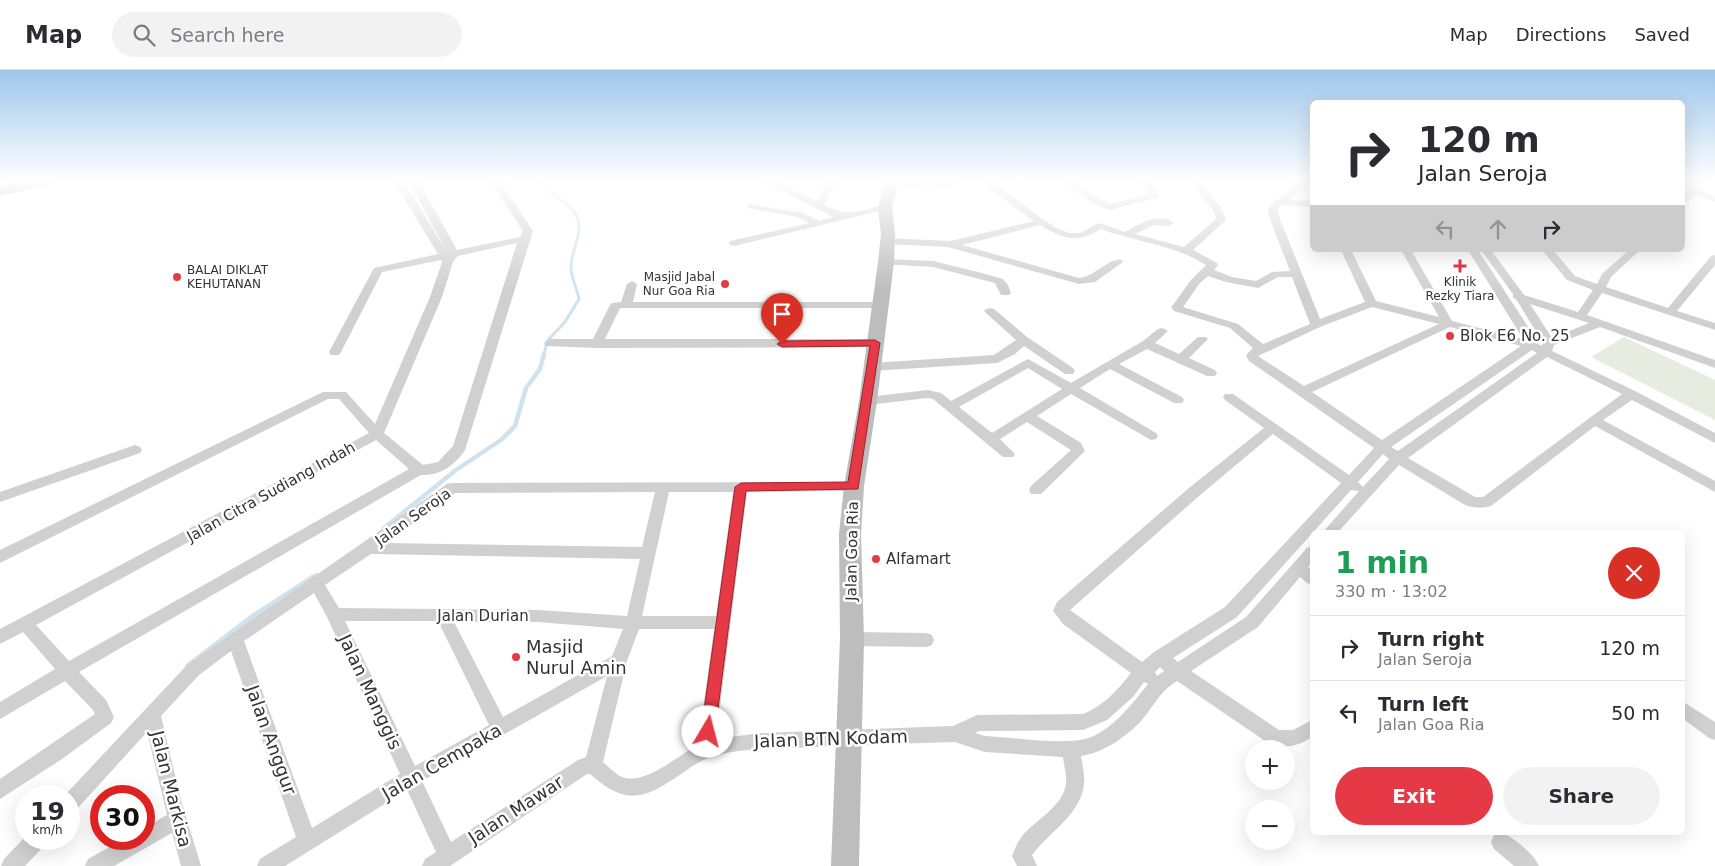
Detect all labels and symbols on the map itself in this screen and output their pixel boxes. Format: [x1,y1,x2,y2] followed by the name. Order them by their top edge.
[1453,259,1467,273] marker: Klinik Rezky Tiara
[187,263,269,291] place label: BALAI DIKLAT KEHUTANAN
[643,270,715,298] place label: Masjid Jabal Nur Goa Ria
[171,271,183,283] marker: BALAI DIKLAT KEHUTANAN
[1426,275,1494,303] place label: Klinik Rezky Tiara
[719,278,731,290] marker: Masjid Jabal Nur Goa Ria
[761,293,803,344] pin
[1460,327,1570,345] place label: Blok E6 No. 25
[1444,330,1456,342] marker: Blok E6 No. 25
[183,438,358,546] street label: Jalan Citra Sudiang Indah
[371,484,454,550] street label: Jalan Seroja
[842,501,862,602] street label: Jalan Goa Ria
[886,550,951,568] place label: Alfamart
[870,553,882,565] marker: Alfamart
[436,607,529,625] street label: Jalan Durian
[334,630,406,753] street label: Jalan Manggis
[526,636,627,678] place label: Masjid Nurul Amin
[510,651,522,663] marker: Masjid Nurul Amin
[242,681,301,798] street label: Jalan Anggur
[681,705,733,757] position arrow
[377,719,505,805] street label: Jalan Cempaka
[753,725,908,752] street label: Jalan BTN Kodam
[147,727,196,849] street label: Jalan Markisa
[463,771,568,849] street label: Jalan Mawar
[90,785,155,850] speed limit sign: 30

